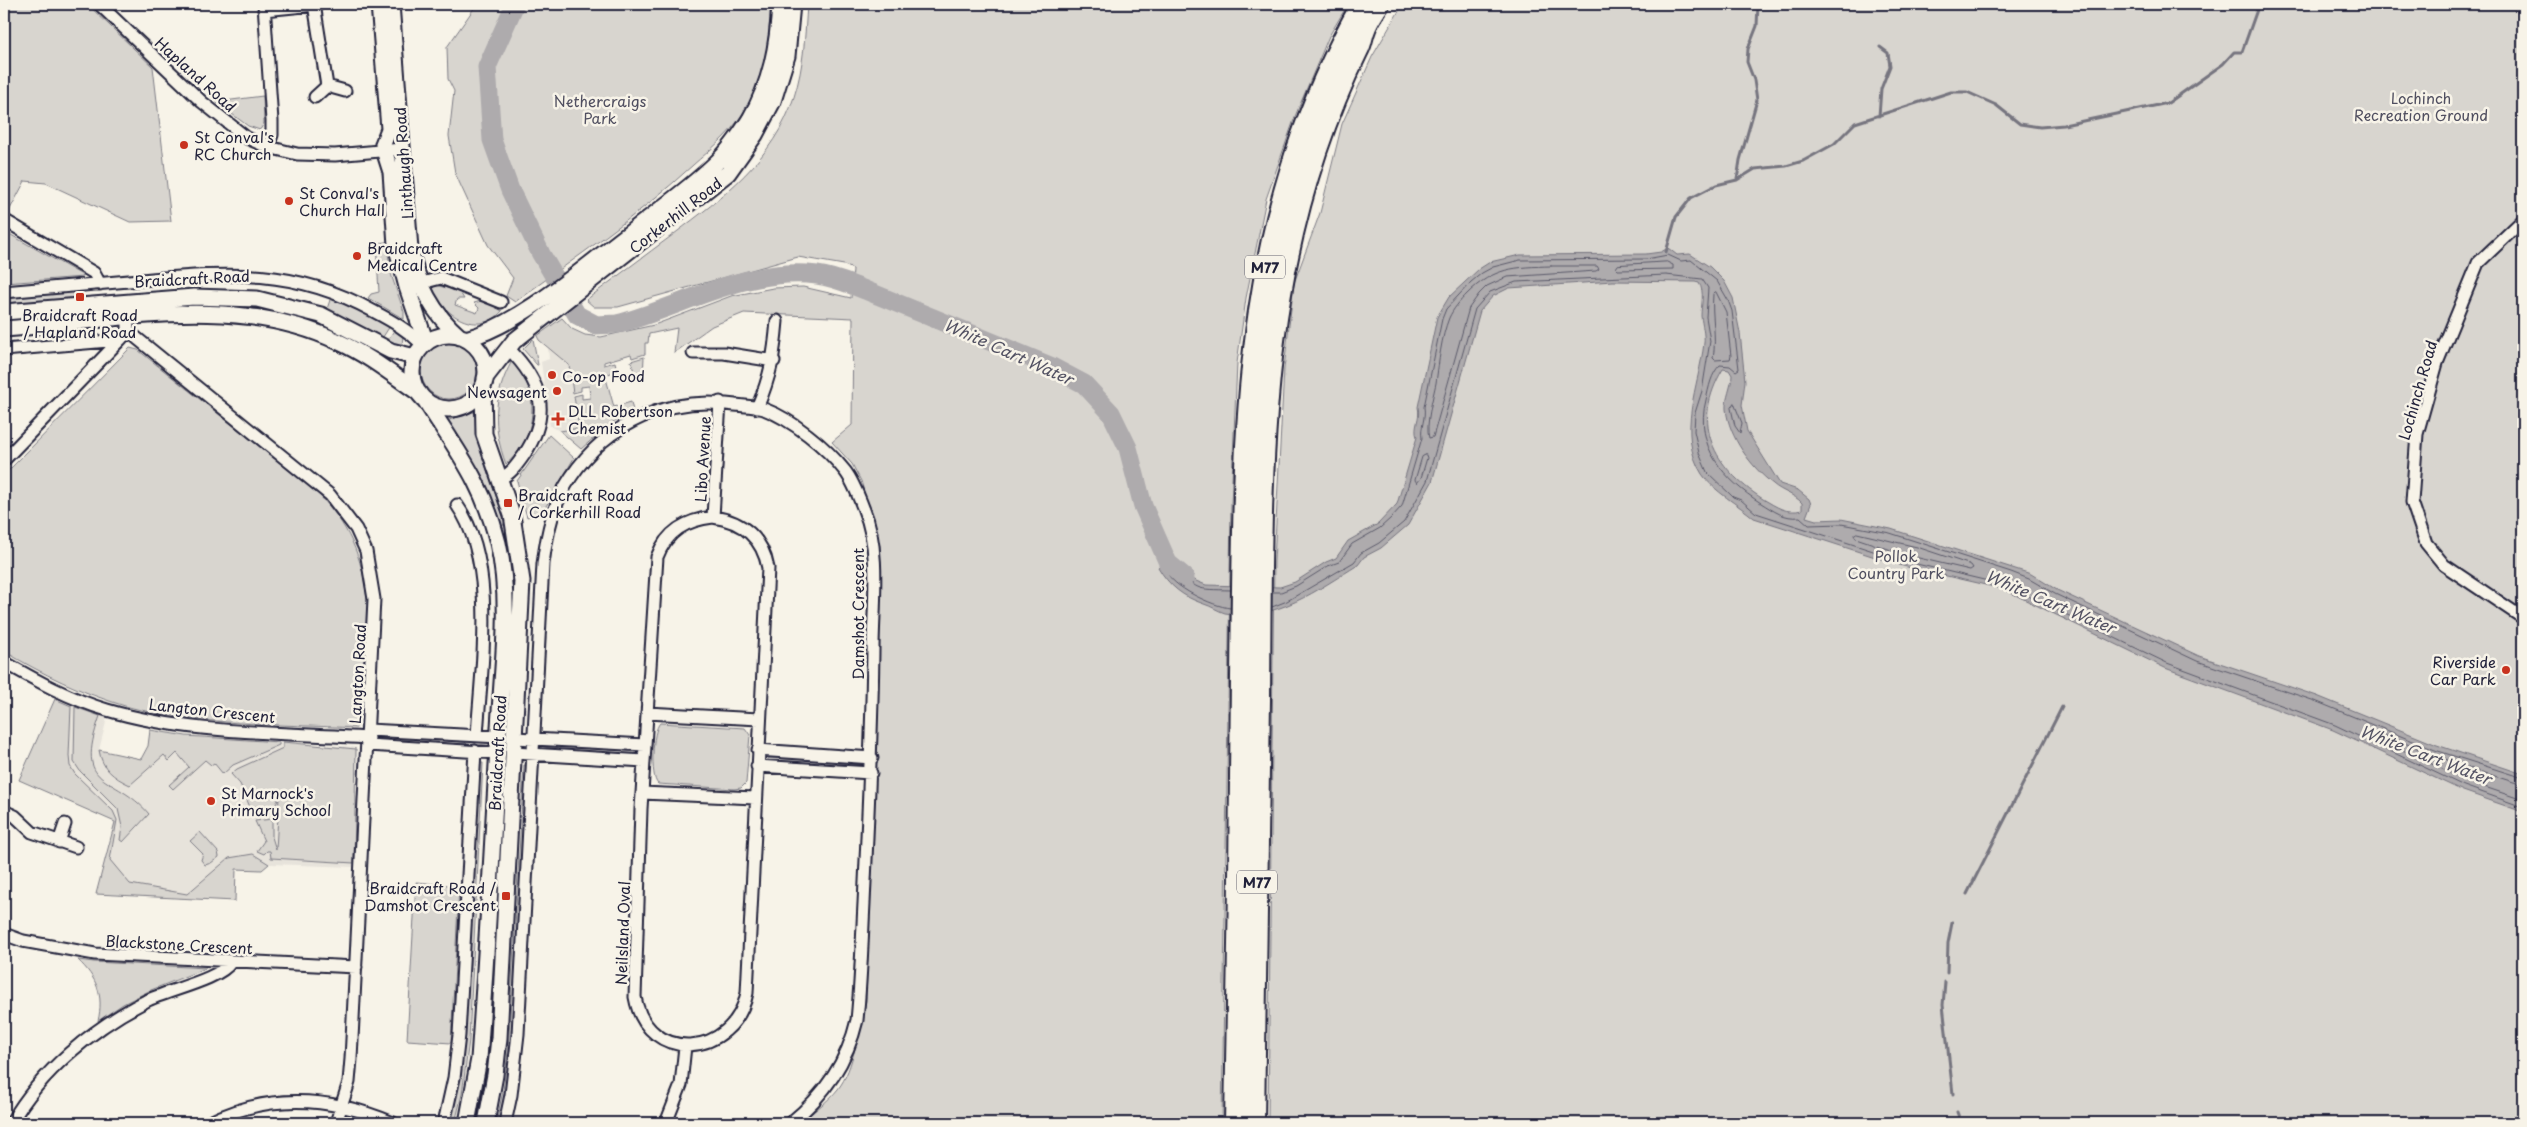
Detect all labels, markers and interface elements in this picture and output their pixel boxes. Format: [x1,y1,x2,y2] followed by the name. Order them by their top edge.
[150,31,242,117] street label: Hapland Road
[2354,86,2488,126] park label: Lochinch Recreation Ground
[554,89,647,129] park label: Nethercraigs Park
[388,106,418,220] street label: Linthaugh Road
[194,125,274,165] place label: St Conval's RC Church
[178,139,190,151] marker: St Conval's RC Church
[624,171,726,259] street label: Corkerhill Road
[299,181,385,221] place label: St Conval's Church Hall
[283,195,295,207] marker: St Conval's Church Hall
[367,236,478,276] place label: Braidcraft Medical Centre
[351,250,363,262] marker: Braidcraft Medical Centre
[1245,256,1285,278] road number: M77
[134,263,250,293] street label: Braidcraft Road
[74,291,86,303] marker: Braidcraft Road / Hapland Road
[22,303,138,343] place label: Braidcraft Road / Hapland Road
[941,312,1080,391] water label: White Cart Water
[2392,337,2442,443] street label: Lochinch Road
[562,364,645,387] place label: Co-op Food
[546,369,558,381] marker: Co-op Food
[467,380,547,403] place label: Newsagent
[551,385,563,397] marker: Newsagent
[568,399,673,439] place label: DLL Robertson Chemist
[552,413,564,425] marker: DLL Robertson Chemist
[688,415,716,503] street label: Libo Avenue
[518,483,641,523] place label: Braidcraft Road / Corkerhill Road
[502,497,514,509] marker: Braidcraft Road / Corkerhill Road
[1848,544,1944,584] park label: Pollok Country Park
[846,548,869,680] street label: Damshot Crescent
[1983,563,2122,640] water label: White Cart Water
[343,623,371,725] street label: Langton Road
[2430,650,2496,690] place label: Riverside Car Park
[2500,664,2512,676] marker: Riverside Car Park
[148,692,276,728] street label: Langton Crescent
[482,695,512,811] street label: Braidcraft Road
[2357,718,2497,791] water label: White Cart Water
[221,781,331,821] place label: St Marnock's Primary School
[205,795,217,807] marker: St Marnock's Primary School
[1237,870,1277,894] road number: M77
[364,876,497,916] place label: Braidcraft Road / Damshot Crescent
[609,881,635,985] street label: Neilsland Oval
[500,890,512,902] marker: Braidcraft Road / Damshot Crescent
[105,929,253,959] street label: Blackstone Crescent

